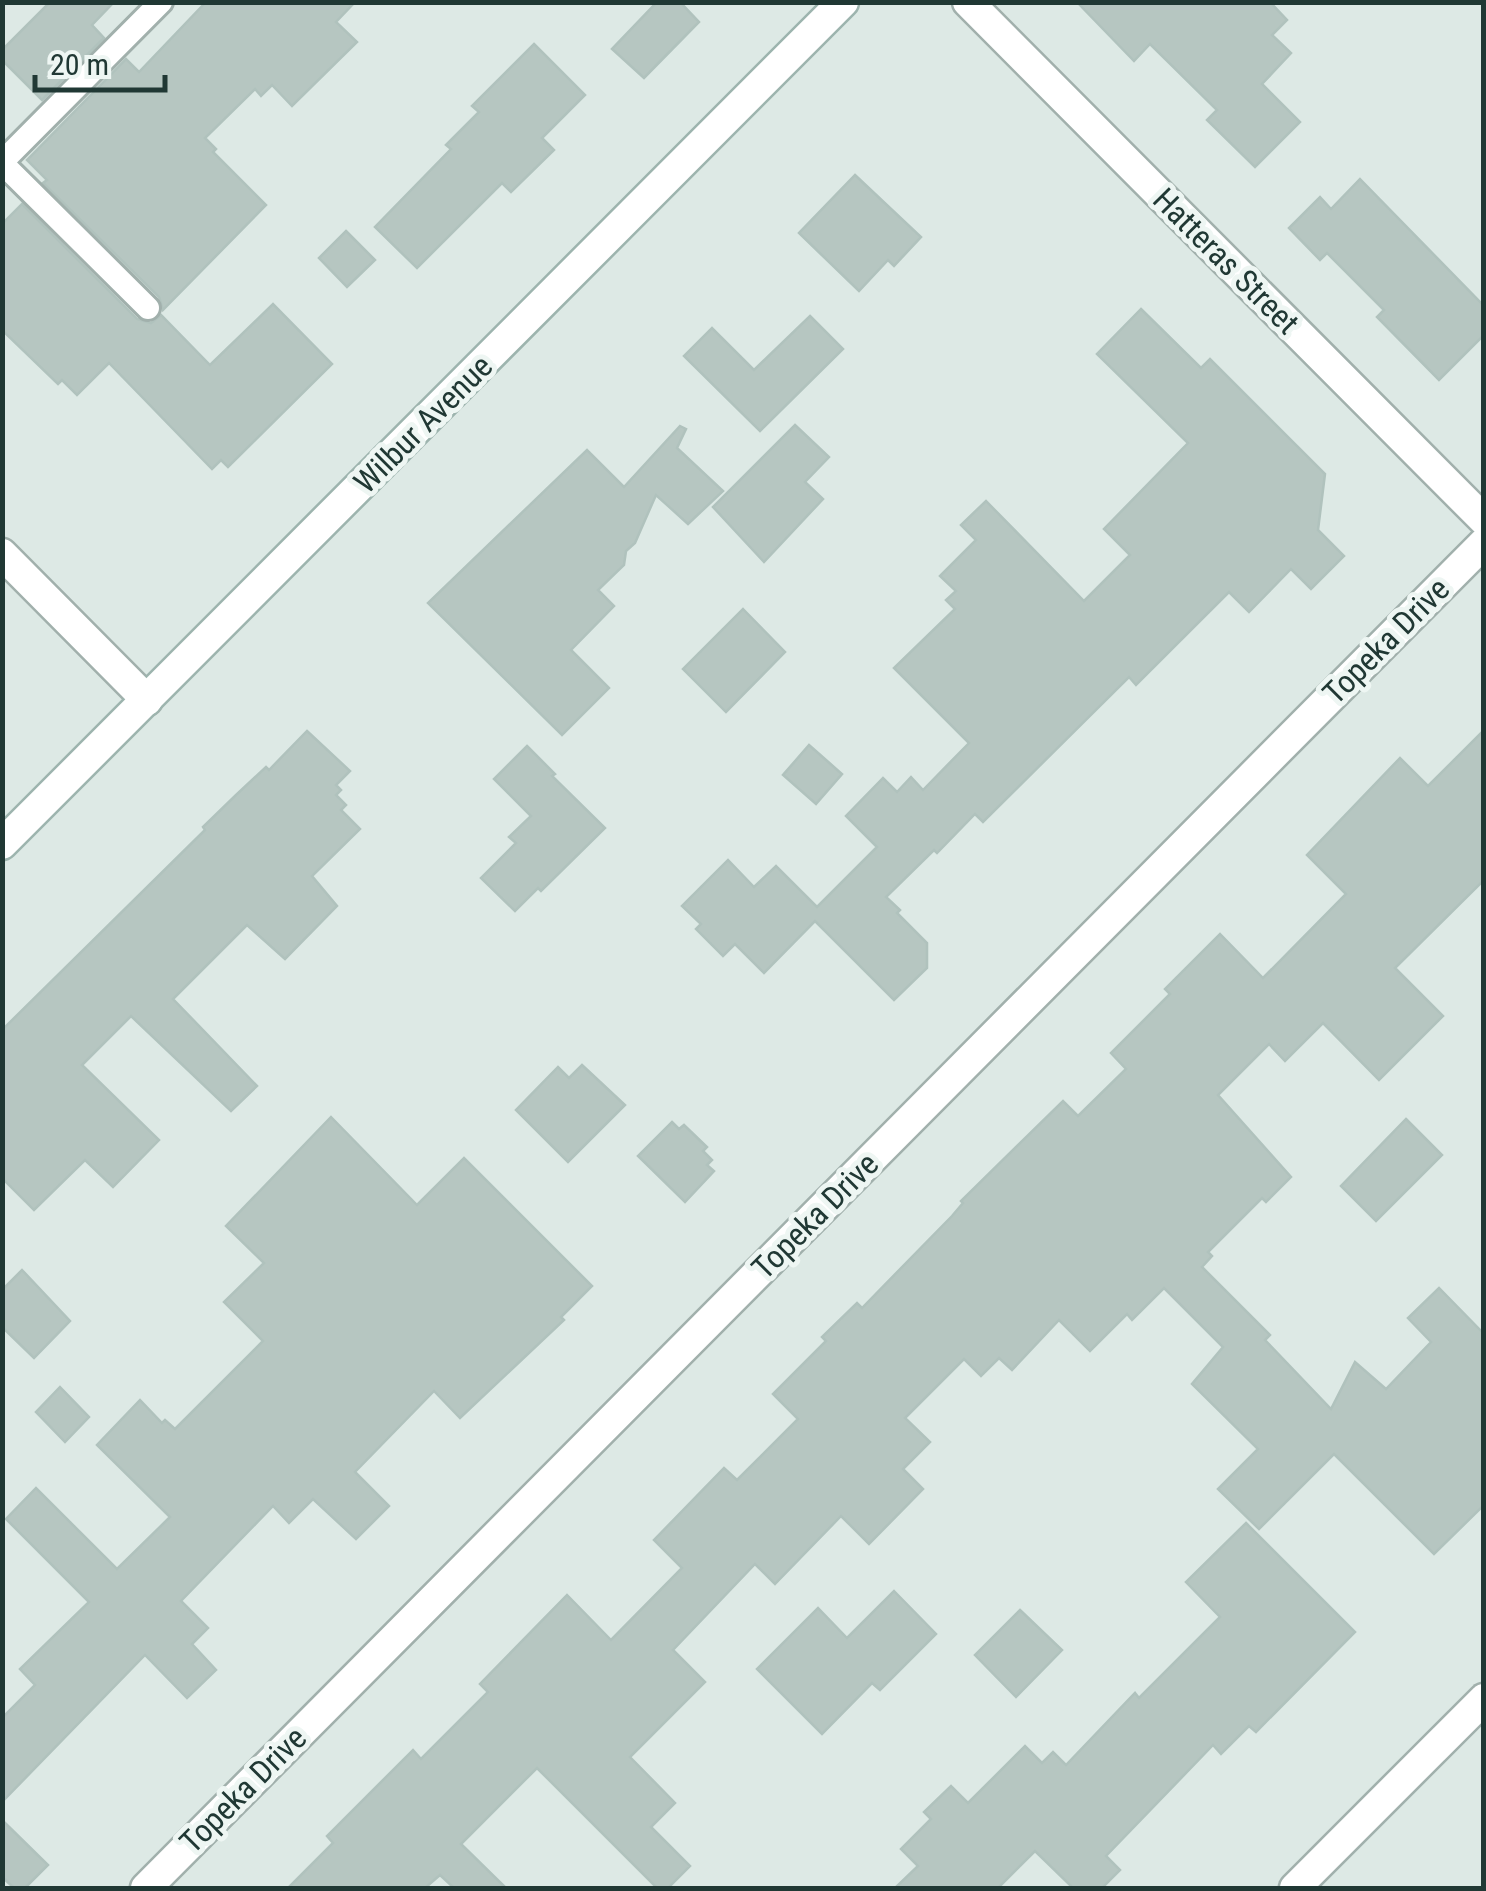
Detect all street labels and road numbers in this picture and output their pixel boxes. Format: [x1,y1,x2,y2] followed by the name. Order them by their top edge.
[1145,180,1307,342] street label: Hatteras Street
[346,347,500,501] street label: Wilbur Avenue
[1315,570,1457,712] street label: Topeka Drive
[744,1145,886,1287] street label: Topeka Drive
[172,1719,314,1861] street label: Topeka Drive

